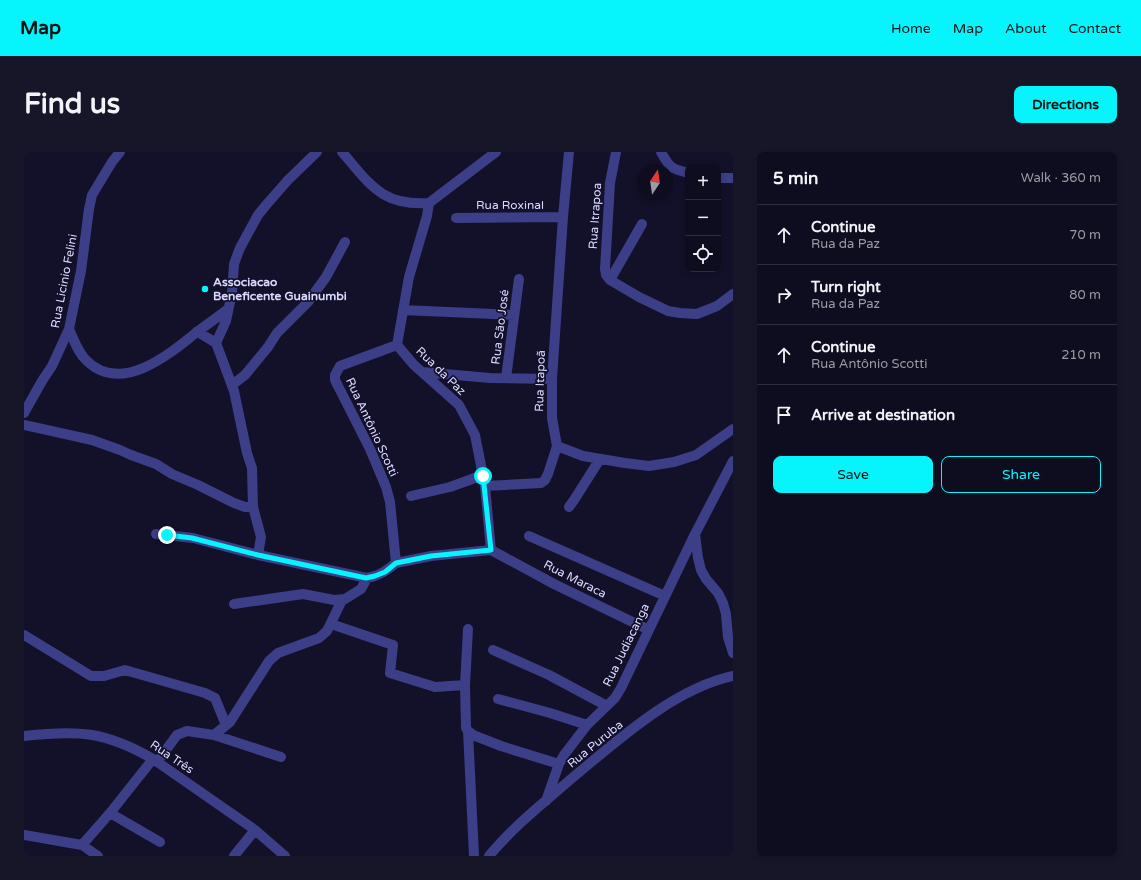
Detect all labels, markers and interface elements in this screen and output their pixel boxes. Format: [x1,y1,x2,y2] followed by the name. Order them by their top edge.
[20,17,61,39] text: Map
[891,20,931,37] text: Home
[953,20,983,37] text: Map
[1005,20,1047,37] text: About
[1069,20,1121,37] text: Contact
[1014,86,1117,123] button: Directions
[24,87,120,121] text: Find us
[637,164,673,200] north arrow
[685,164,721,272] map controls
[685,164,721,200] button: +
[773,168,818,189] text: 5 min
[1021,170,1101,186] text: Walk · 360 m
[586,182,604,250] street label: Rua Itrapoa
[476,198,544,212] street label: Rua Roxinal
[685,200,721,236] button: −
[811,218,875,236] text: Continue
[773,224,795,246] icon: ahead
[1069,227,1101,243] text: 70 m
[48,233,80,329] street label: Rua Licinio Felini
[685,236,721,272] button: locate
[811,236,880,252] text: Rua da Paz
[213,275,347,303] place label: Associacao Beneficente Guainumbi
[811,278,881,296] text: Turn right
[200,284,210,294] marker: Associacao Beneficente Guainumbi
[773,284,795,306] icon: right
[1069,287,1101,303] text: 80 m
[488,288,512,365] street label: Rua São José
[811,296,880,312] text: Rua da Paz
[811,338,875,356] text: Continue
[413,344,469,398] street label: Rua da Paz
[773,344,795,366] icon: ahead
[1061,347,1101,363] text: 210 m
[532,350,548,412] street label: Rua Itapoã
[811,356,927,372] text: Rua Antônio Scotti
[343,375,401,479] street label: Rua Antônio Scotti
[773,404,795,426] icon: arrive
[811,406,955,424] text: Arrive at destination
[773,456,933,493] button: Save
[941,456,1101,493] button: Share
[474,467,492,485] route start
[158,526,176,544] route end
[541,557,609,601] street label: Rua Maraca
[600,601,652,689] street label: Rua Judiacanga
[564,717,626,771] street label: Rua Puruba
[148,737,197,777] street label: Rua Três

